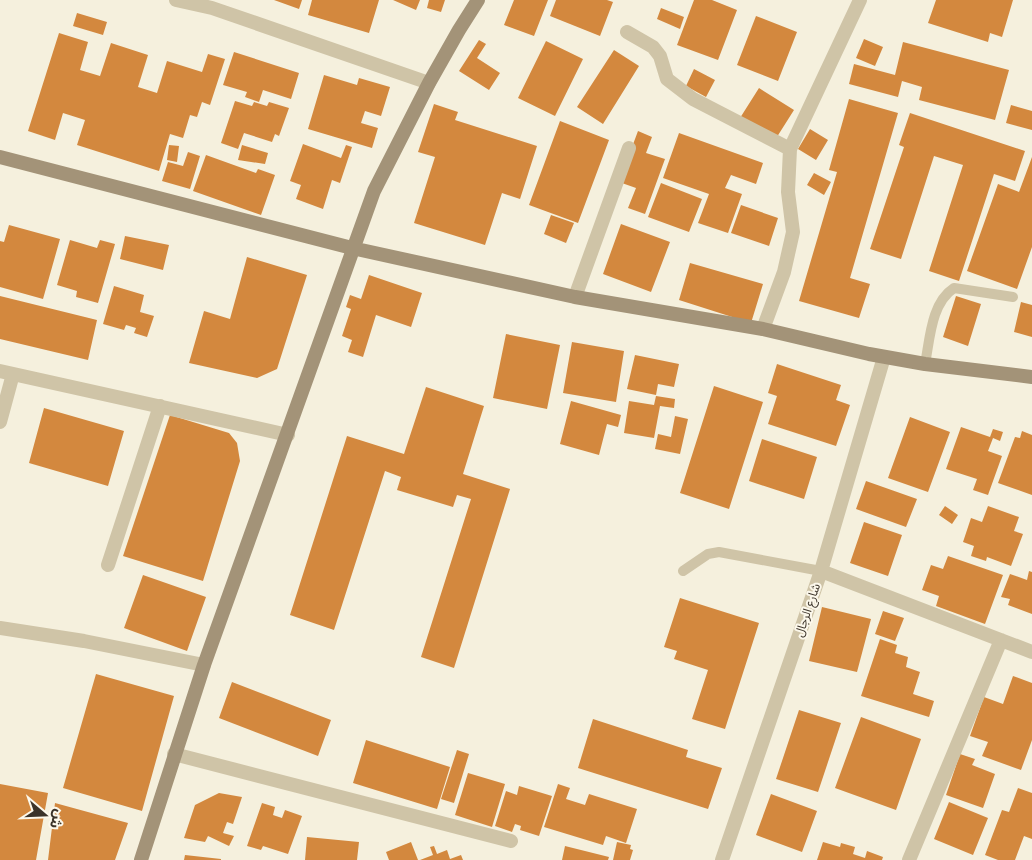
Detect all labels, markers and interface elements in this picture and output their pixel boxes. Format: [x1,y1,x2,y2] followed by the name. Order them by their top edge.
[791,581,825,639] street label: شارع الرجال
[20,790,70,840] north arrow
[46,807,69,831] text: ش

